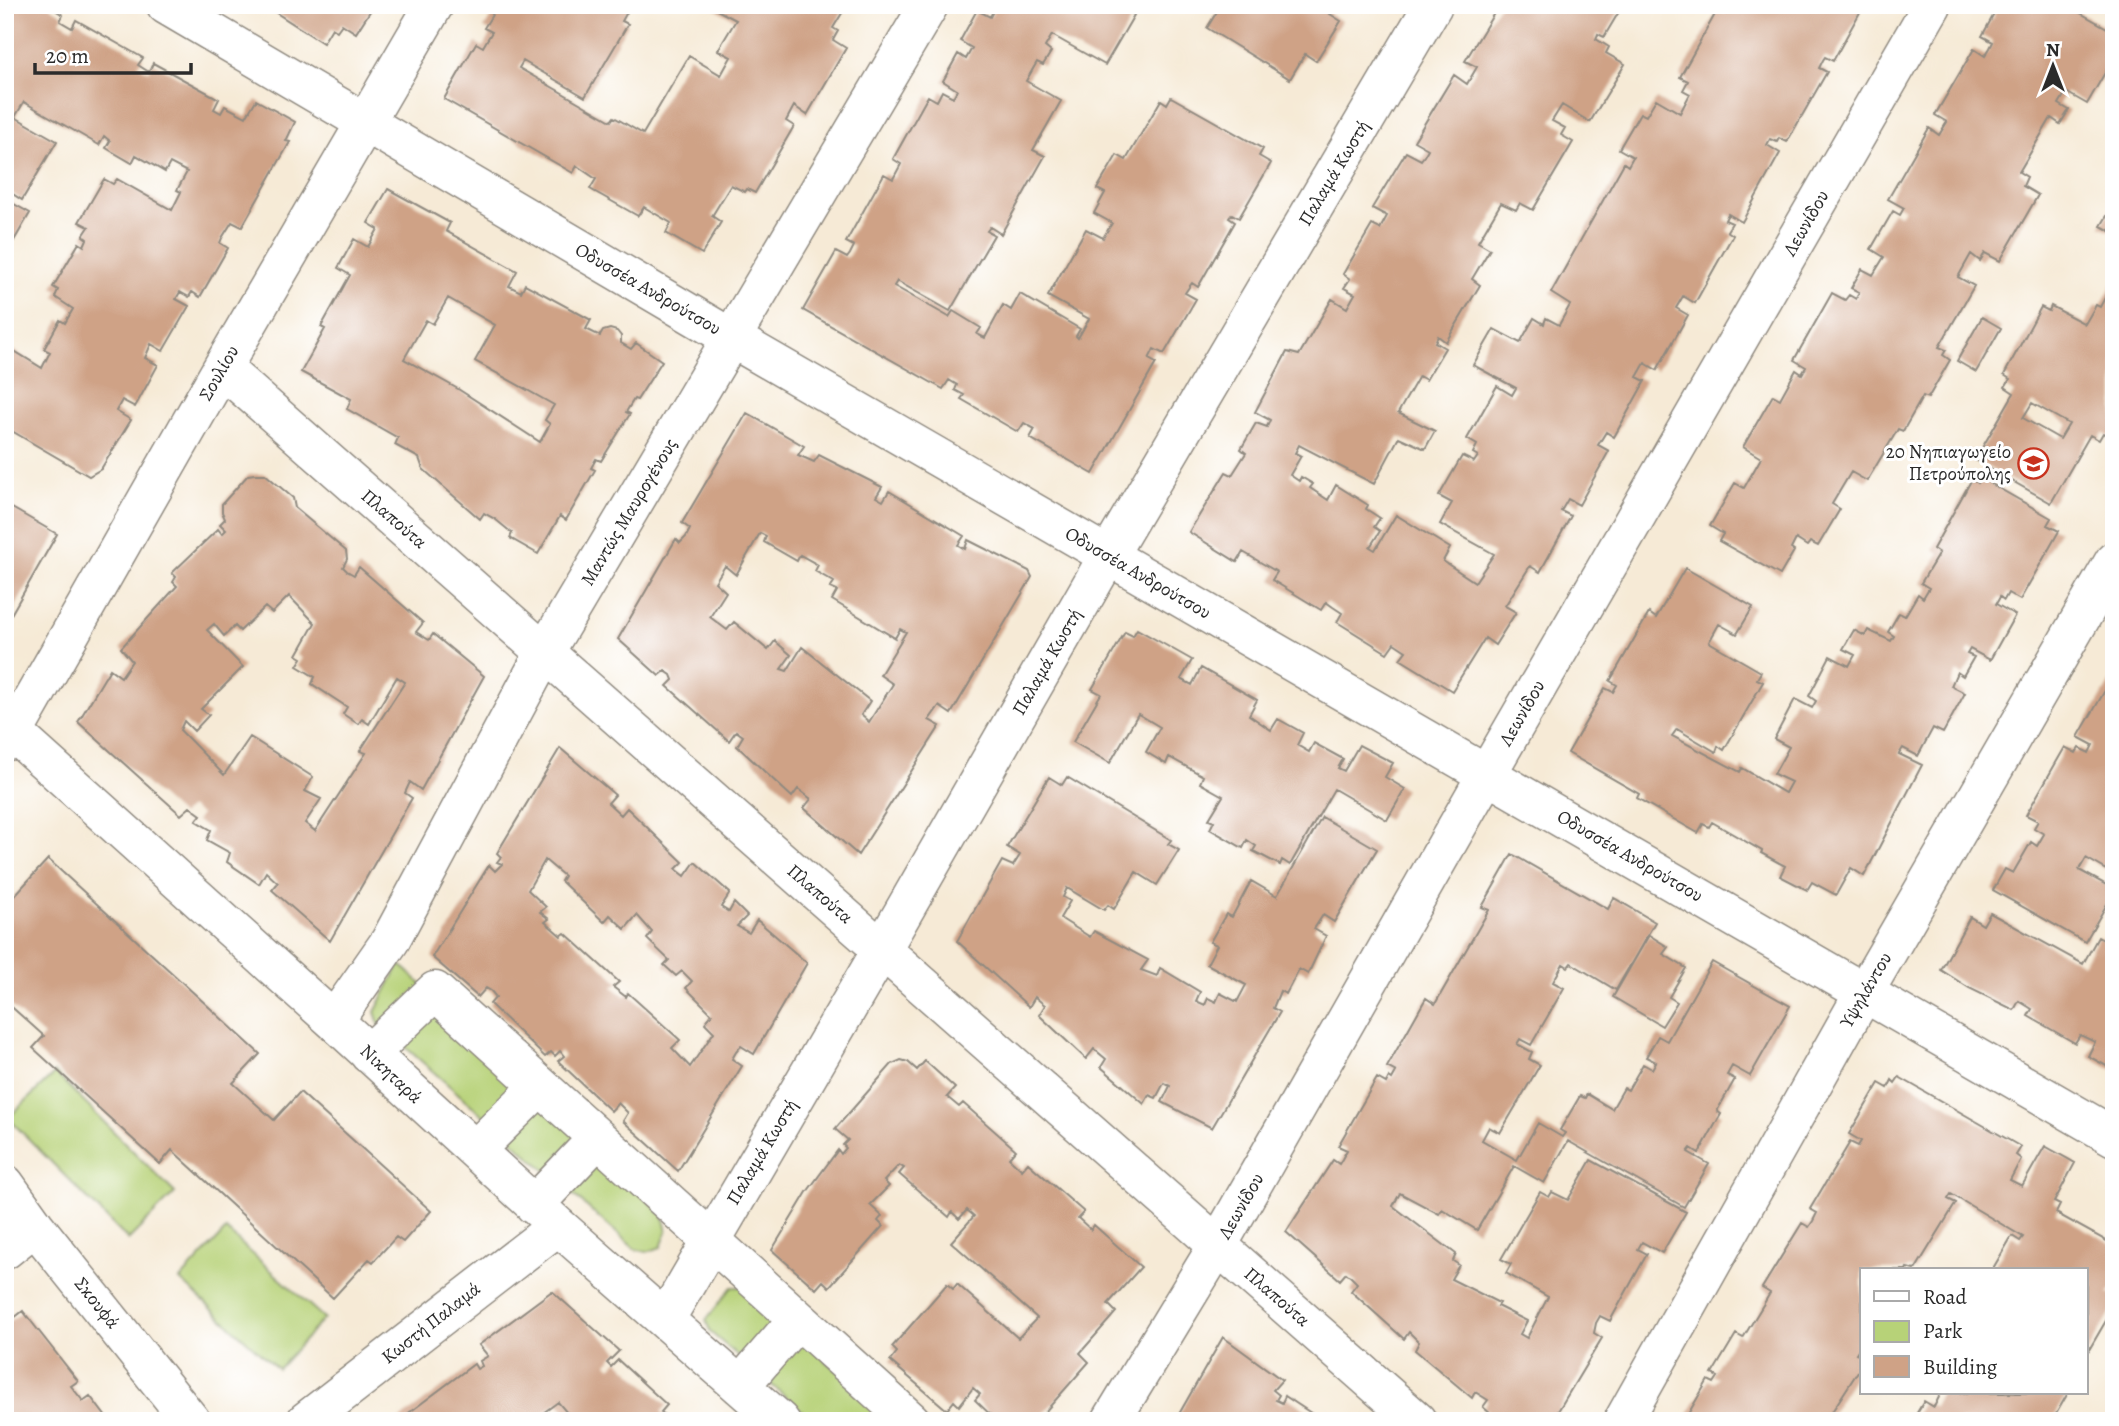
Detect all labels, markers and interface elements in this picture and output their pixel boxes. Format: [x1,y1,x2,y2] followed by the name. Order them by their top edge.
[35,32,191,76] scale bar
[2018,32,2088,102] north arrow
[2046,37,2060,63] text: N
[46,42,89,70] text: 20 m
[1292,115,1376,231] street label: Παλαμά Κωστή
[1776,185,1835,262] street label: Λεωνίδου
[570,237,726,341] street label: Οδυσσέα Ανδρούτσου
[193,341,245,405] street label: Σουλίου
[575,433,683,591] street label: Μαντώς Μαυρογένους
[1886,439,2011,487] place label: 20 Νηπιαγωγείο Πετρούπολης
[2017,446,2051,480] school or university icon: 20 Νηπιαγωγείο Πετρούπολης
[356,483,432,555] street label: Πλαπούτα
[1060,521,1216,625] street label: Οδυσσέα Ανδρούτσου
[1006,604,1088,720] street label: Παλαμά Κωστή
[1492,675,1551,752] street label: Λεωνίδου
[1552,804,1708,908] street label: Οδυσσέα Ανδρούτσου
[782,858,858,930] street label: Πλαπούτα
[1833,947,1898,1033] street label: Υψηλάντου
[354,1038,428,1110] street label: Νικηταρά
[720,1094,804,1210] street label: Παλαμά Κωστή
[1211,1168,1270,1245] street label: Λεωνίδου
[1239,1261,1315,1333] street label: Πλαπούτα
[1860,1268,2088,1394] legend
[68,1272,126,1334] street label: Σκουφά
[376,1276,486,1370] street label: Κωστή Παλαμά
[1923,1283,1967,1311] text: Road
[1923,1317,1963,1345] text: Park
[1923,1353,1998,1381] text: Building

